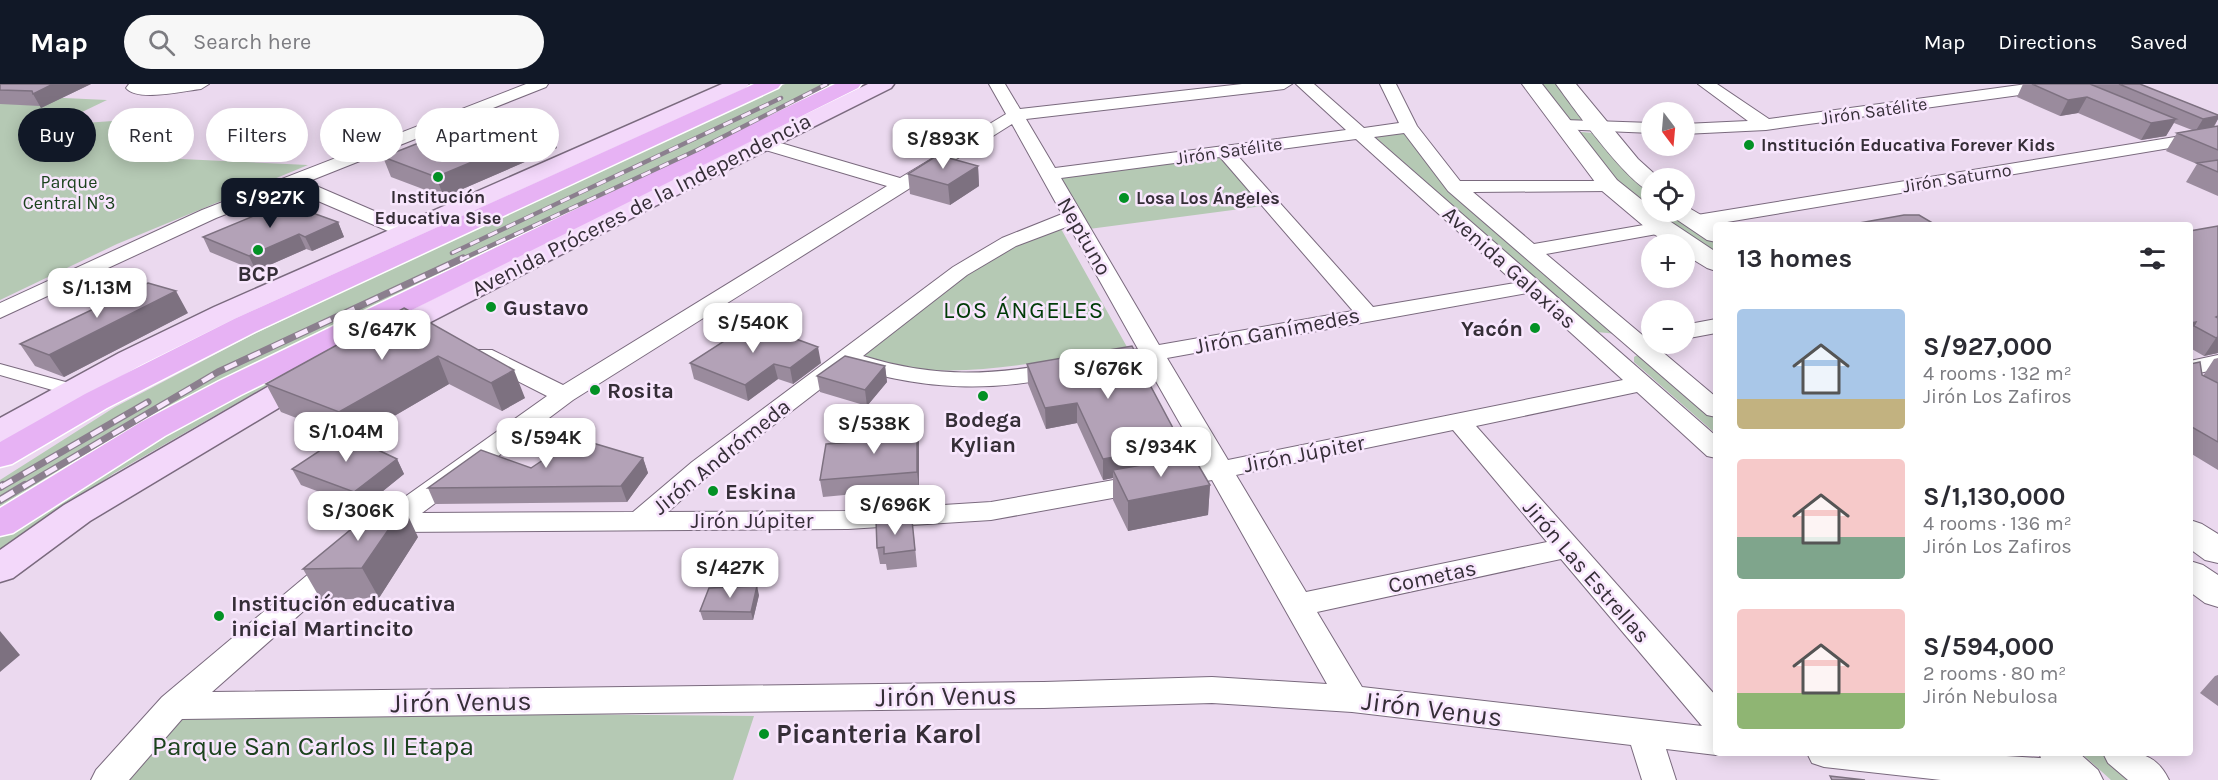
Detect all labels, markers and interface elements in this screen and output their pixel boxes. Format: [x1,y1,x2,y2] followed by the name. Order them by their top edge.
[124,15,544,69] search box
[30,26,88,59] text: Map
[145,26,178,59] icon: search
[193,29,311,55] text: Search here
[1924,30,1965,54] text: Map
[1998,30,2097,54] text: Directions
[2130,30,2188,54] text: Saved
[1819,93,1929,129] street label: Jirón Satélite
[1641,102,1695,156] north arrow
[1641,102,1695,354] map controls
[18,108,96,162] chip: Buy
[108,108,194,162] chip: Rent
[206,108,308,162] chip: Filters
[320,108,403,162] chip: New
[415,108,559,162] chip: Apartment
[467,108,816,302] street label: Avenida Próceres de la Independencia
[894,119,992,170] pin: S/893K
[907,127,979,150] text: S/893K
[1174,133,1284,169] street label: Jirón Satélite
[1761,134,2055,156] place label: Institución Educativa Forever Kids
[1742,138,1756,152] marker: Institución Educativa Forever Kids
[1901,159,2013,197] street label: Jirón Saturno
[1641,168,1695,222] button: locate
[431,170,445,184] marker: Institución Educativa Sise
[23,171,115,214] park label: Parque Central N°3
[221,178,319,229] pin: S/927K
[235,186,305,209] text: S/927K
[375,186,501,229] place label: Institución Educativa Sise
[1136,186,1280,209] place label: Losa Los Ángeles
[1117,191,1131,205] marker: Losa Los Ángeles
[1051,193,1117,280] street label: Neptuno
[1437,201,1581,335] street label: Avenida Galaxias
[1641,234,1695,288] button: +
[2136,242,2169,275] icon: filters
[251,243,265,257] marker: BCP
[1737,243,1852,274] text: 13 homes
[238,261,279,287] place label: BCP
[42,268,152,319] pin: S/1.13M
[62,276,132,299] text: S/1.13M
[503,295,589,321] place label: Gustavo
[943,295,1105,324] district label: LOS ÁNGELES
[484,300,498,314] marker: Gustavo
[1641,300,1695,354] button: −
[1192,302,1362,360] street label: Jirón Ganímedes
[704,303,802,354] pin: S/540K
[333,310,431,361] pin: S/647K
[717,311,789,334] text: S/540K
[1461,316,1523,342] place label: Yacón
[347,318,417,341] text: S/647K
[1528,321,1542,335] marker: Yacón
[1923,331,2052,362] text: S/927,000
[1785,333,1857,405] icon: home
[1059,349,1157,400] pin: S/676K
[1073,357,1143,380] text: S/676K
[1923,362,2072,385] text: 4 rooms · 132 m²
[607,378,674,404] place label: Rosita
[588,383,602,397] marker: Rosita
[1923,385,2072,408] text: Jirón Los Zafiros
[976,389,990,403] marker: Bodega Kylian
[647,393,796,520] street label: Jirón Andrómeda
[825,404,923,455] pin: S/538K
[944,407,1022,458] place label: Bodega Kylian
[291,412,401,463] pin: S/1.04M
[838,412,910,435] text: S/538K
[497,418,595,469] pin: S/594K
[308,420,384,443] text: S/1.04M
[511,426,582,449] text: S/594K
[1112,427,1210,478] pin: S/934K
[1241,429,1367,478] street label: Jirón Júpiter
[1125,435,1197,458] text: S/934K
[725,479,796,505] place label: Eskina
[1923,481,2065,512] text: S/1,130,000
[1785,483,1857,555] icon: home
[706,484,720,498] marker: Eskina
[846,485,944,536] pin: S/696K
[309,491,407,542] pin: S/306K
[859,493,931,516] text: S/696K
[1517,495,1655,648] street label: Jirón Las Estrellas
[322,499,394,522] text: S/306K
[690,508,814,534] street label: Jirón Júpiter
[1923,512,2072,535] text: 4 rooms · 136 m²
[1923,535,2072,558] text: Jirón Los Zafiros
[681,548,779,599] pin: S/427K
[1386,555,1479,599] street label: Cometas
[695,556,765,579] text: S/427K
[231,591,456,642] place label: Institución educativa inicial Martincito
[212,609,226,623] marker: Institución educativa inicial Martincito
[1923,631,2054,662] text: S/594,000
[1785,633,1857,705] icon: home
[1923,662,2066,685] text: 2 rooms · 80 m²
[875,679,1017,713] street label: Jirón Venus
[390,685,532,719] street label: Jirón Venus
[1360,685,1504,733] street label: Jirón Venus
[1923,685,2058,708] text: Jirón Nebulosa
[776,718,982,750] place label: Picanteria Karol
[757,727,771,741] marker: Picanteria Karol
[152,730,474,762] park label: Parque San Carlos II Etapa

